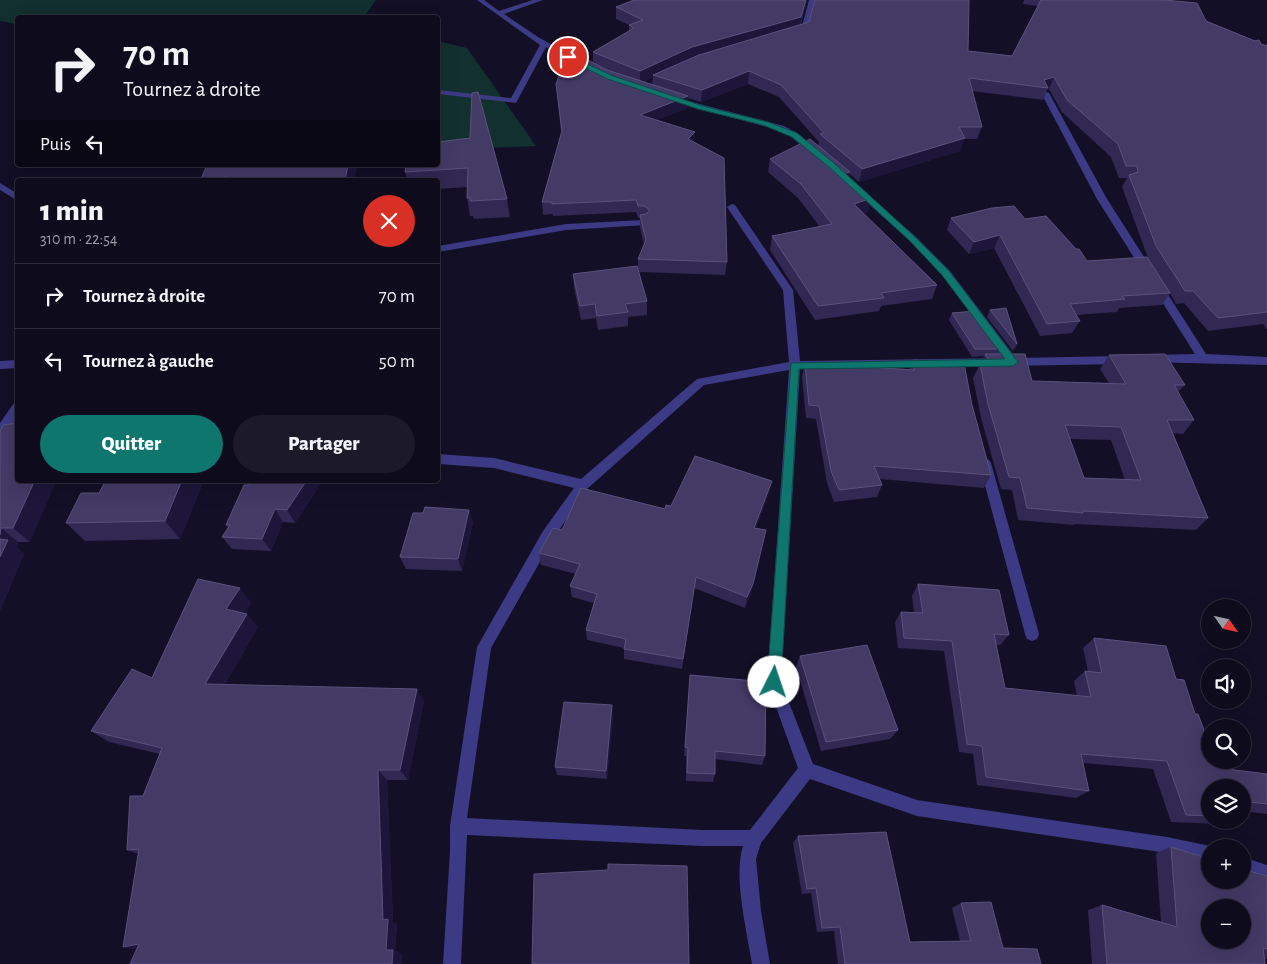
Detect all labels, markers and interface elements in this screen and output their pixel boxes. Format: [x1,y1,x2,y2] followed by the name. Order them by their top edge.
[40,35,105,100] icon: right
[547,36,589,78] pin
[123,37,190,72] text: 70 m
[554,43,582,71] icon: arrive
[123,78,261,100] text: Tournez à droite
[81,130,109,158] icon: left
[40,135,71,154] text: Puis
[363,195,415,247] button: close
[40,196,104,226] text: 1 min
[40,231,118,247] text: 310 m · 22:54
[40,282,68,310] icon: right
[83,287,205,306] text: Tournez à droite
[379,287,415,306] text: 70 m
[40,347,68,375] icon: left
[83,352,214,371] text: Tournez à gauche
[379,352,415,371] text: 50 m
[40,415,223,473] button: Quitter
[233,415,415,473] button: Partager
[1201,599,1251,649] north arrow
[1201,599,1251,949] map controls
[747,655,799,707] position arrow
[1201,659,1251,709] button: sound
[1201,719,1251,769] button: search
[1201,779,1251,829] button: layers
[1201,839,1251,889] button: +
[1201,899,1251,949] button: −

